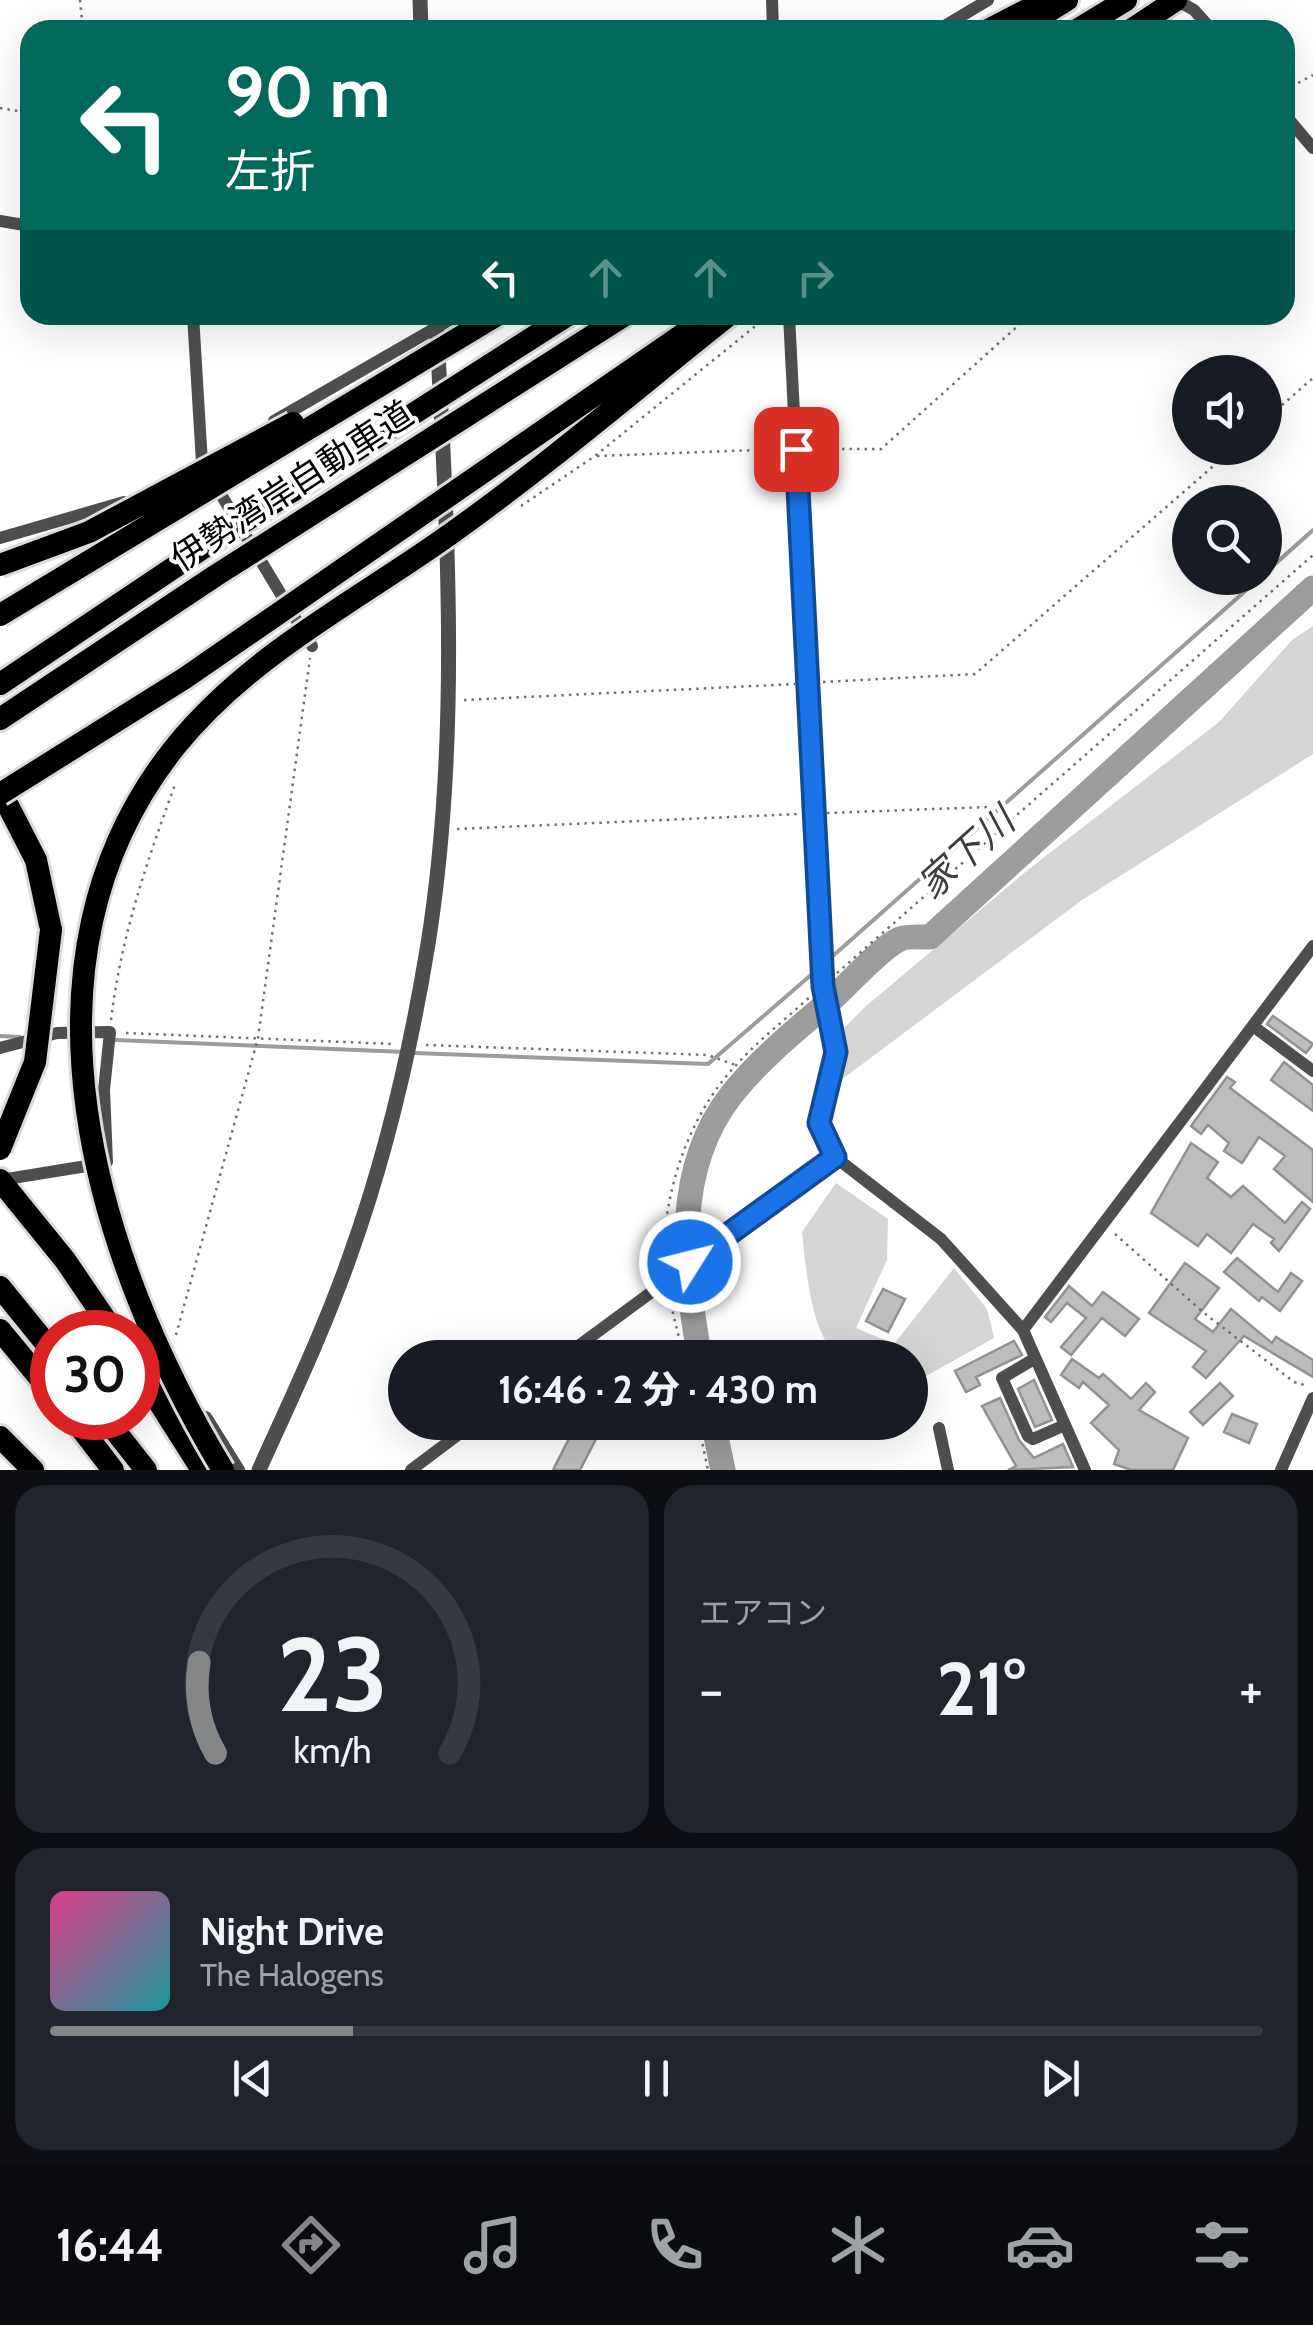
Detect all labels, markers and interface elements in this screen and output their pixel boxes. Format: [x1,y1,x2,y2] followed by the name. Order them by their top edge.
[225,49,390,135] text: 90 m
[60,60,190,190] icon: left
[225,144,315,198] text: 左折
[473,250,528,305] icon: left
[578,250,633,305] icon: ahead
[683,250,738,305] icon: ahead
[788,250,843,305] icon: right
[1172,355,1282,595] map controls
[1172,355,1282,465] button: sound
[163,391,421,580] street label: 伊勢湾岸自動車道
[754,407,839,492] pin
[769,422,824,477] icon: arrive
[1172,485,1282,595] button: search
[908,794,1027,908] water label: 家下川
[638,1210,742,1314] position arrow
[30,1310,160,1440] speed limit sign: 30
[498,1366,818,1413] text: 16:46 · 2 分 · 430 m
[699,1593,827,1632] text: エアコン
[276,1611,388,1737] text: 23
[936,1643,1026,1734] text: 21°
[699,1656,723,1723] text: −
[1239,1656,1263,1723] text: +
[293,1729,371,1772] text: km/h
[200,1908,384,1955] text: Night Drive
[200,1955,384,1994] text: The Halogens
[225,2051,280,2106] icon: previous
[629,2051,684,2106] icon: pause
[1033,2051,1088,2106] icon: next
[276,2210,346,2280] icon: directions
[458,2210,528,2280] icon: music
[640,2210,710,2280] icon: phone
[823,2210,893,2280] icon: climate
[1005,2210,1075,2280] icon: car
[1187,2210,1257,2280] icon: filters
[56,2218,164,2272] text: 16:44

